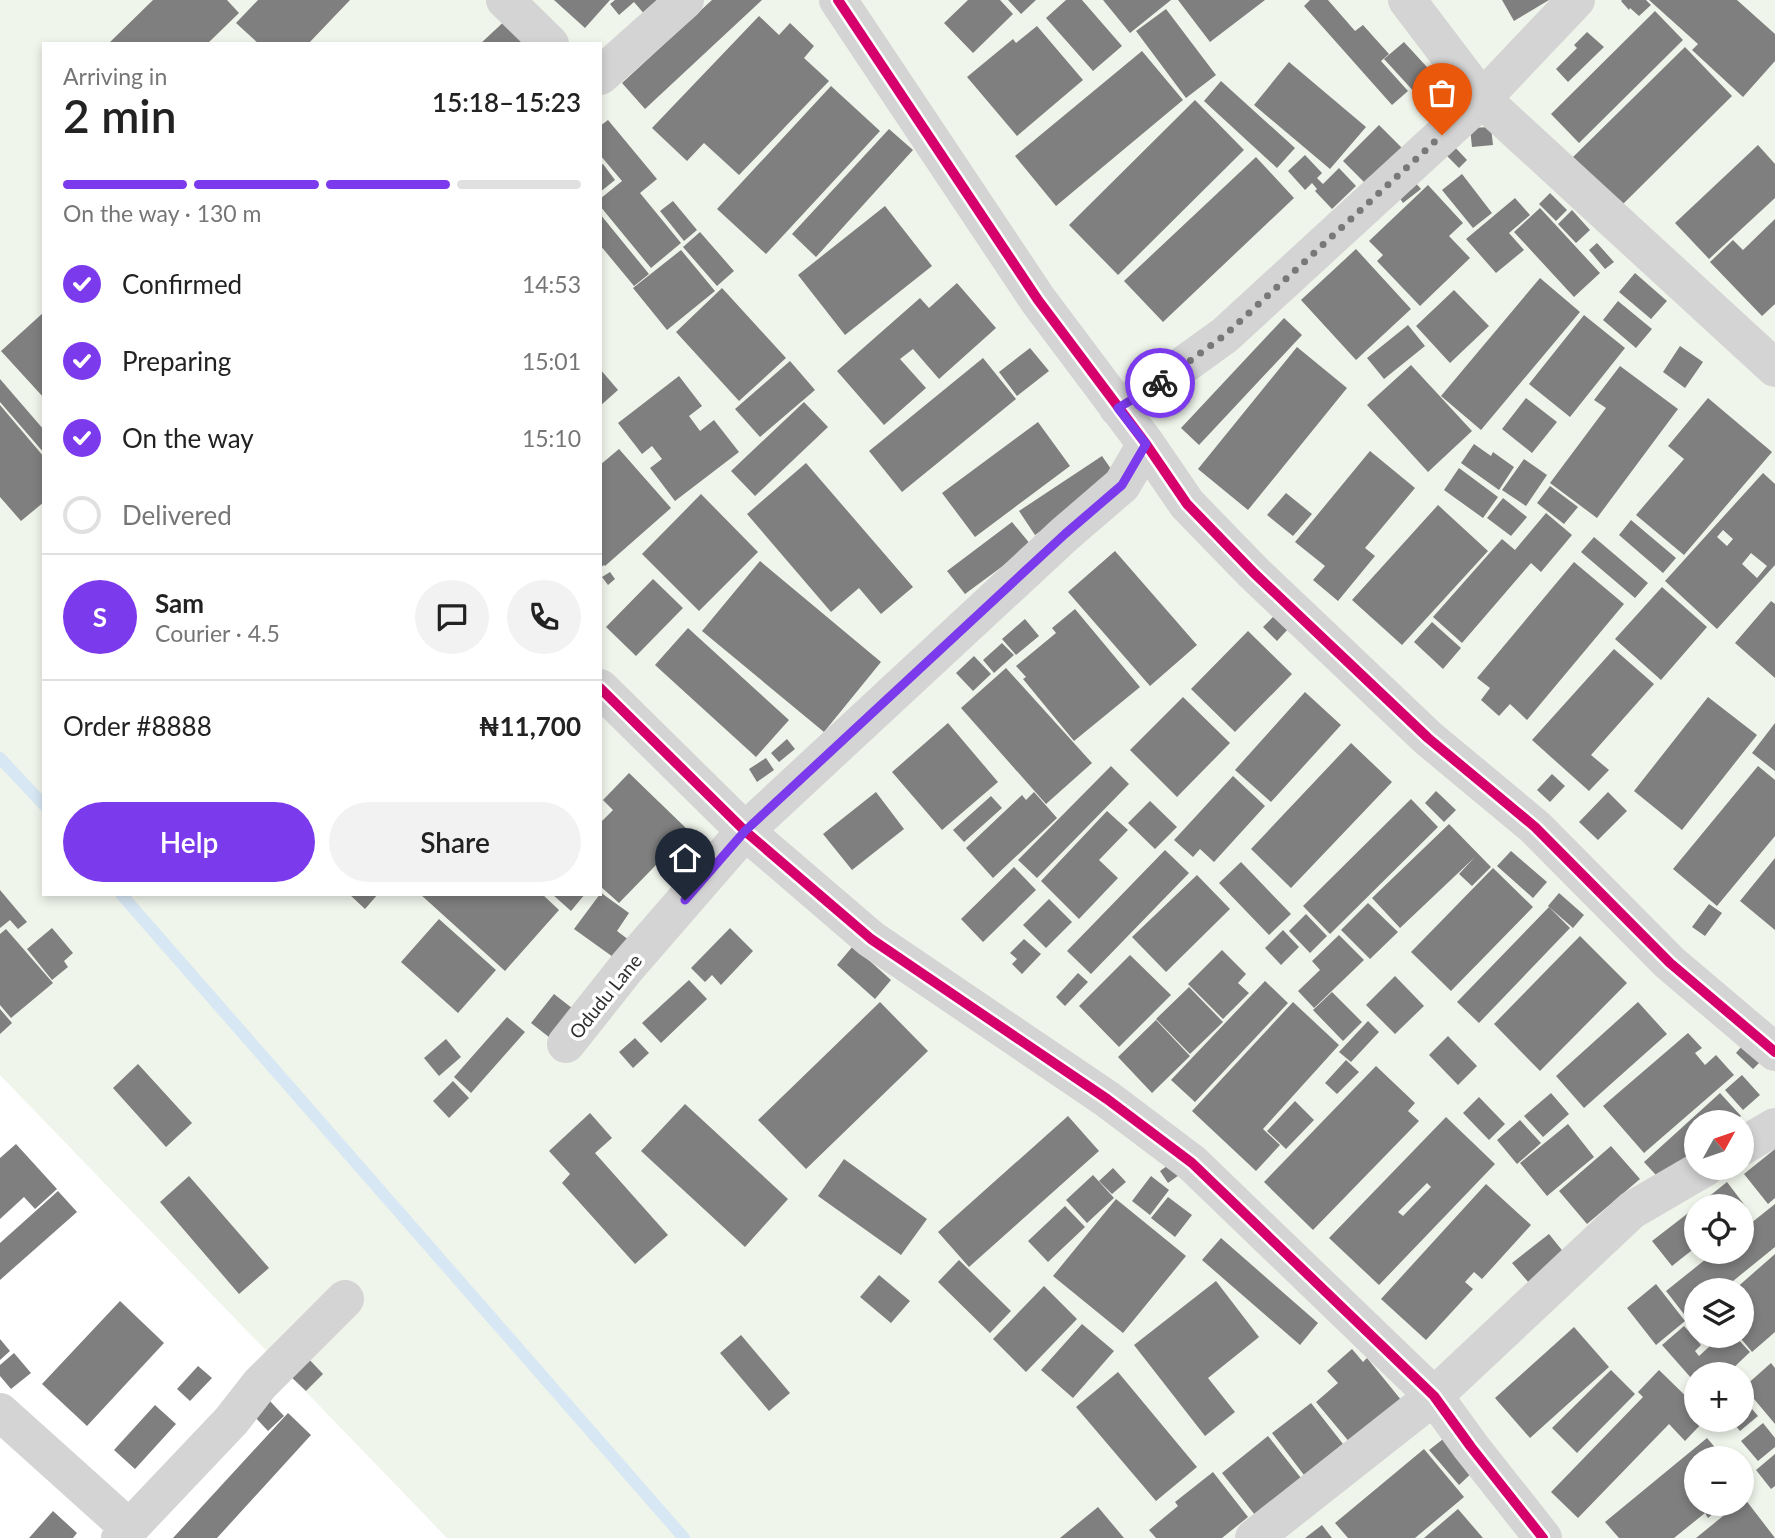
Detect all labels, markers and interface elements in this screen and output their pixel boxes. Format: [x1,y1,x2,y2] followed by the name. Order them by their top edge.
[63,62,167,90] text: Arriving in
[1412,63,1472,135] pin
[1423,74,1461,112] icon: bag
[432,86,581,118] text: 15:18–15:23
[63,88,177,143] text: 2 min
[63,199,262,227] text: On the way · 130 m
[63,265,101,303] icon: check
[122,268,242,300] text: Confirmed
[522,270,581,298] text: 14:53
[63,342,101,380] icon: check
[122,345,231,377] text: Preparing
[522,347,581,375] text: 15:01
[1125,348,1195,418] courier
[1141,364,1179,402] icon: bike
[63,419,101,457] icon: check
[122,422,254,454] text: On the way
[522,424,581,452] text: 15:10
[122,499,232,531] text: Delivered
[415,580,489,654] button: chat
[507,580,581,654] button: phone
[155,587,204,619] text: Sam
[93,601,107,633] text: S
[155,619,280,647] text: Courier · 4.5
[63,710,212,742] text: Order #8888
[479,710,581,742] text: ₦11,700
[63,802,315,882] button: Help
[329,802,581,882] button: Share
[655,828,715,900] pin
[666,839,704,877] icon: home
[564,949,646,1043] street label: Odudu Lane
[1684,1110,1754,1180] north arrow
[1684,1110,1754,1516] map controls
[1684,1194,1754,1264] button: locate
[1684,1278,1754,1348] button: layers
[1684,1362,1754,1432] button: +
[1684,1446,1754,1516] button: −

